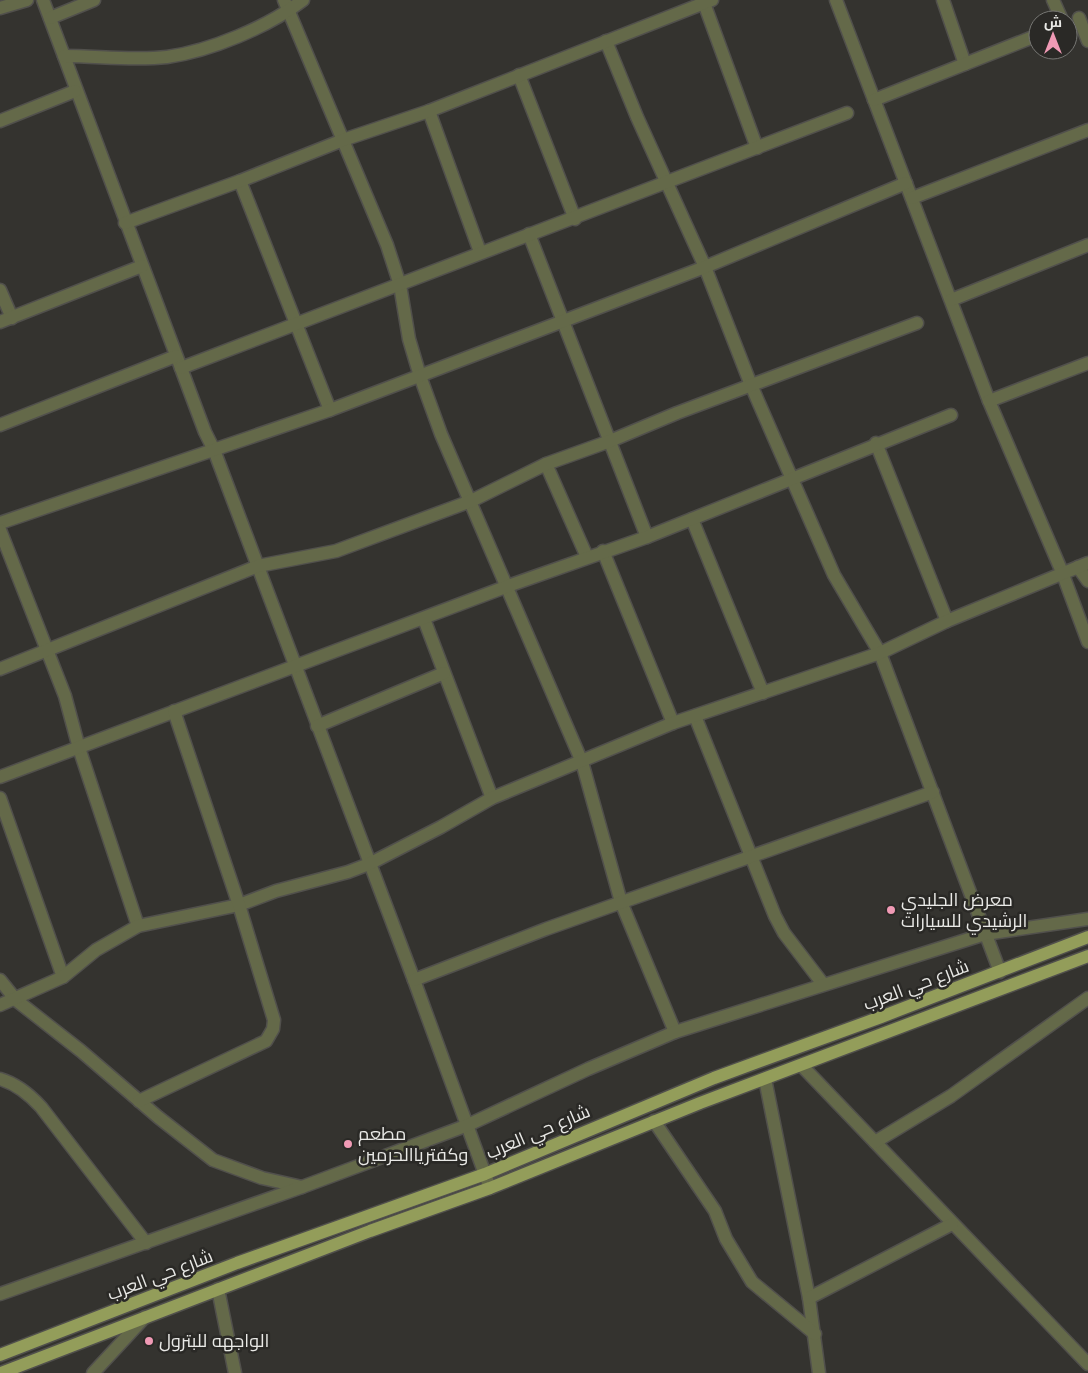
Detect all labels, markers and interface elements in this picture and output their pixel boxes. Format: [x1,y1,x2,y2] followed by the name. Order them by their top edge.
[1028,10,1078,60] north arrow
[1044,14,1062,31] text: ش
[901,889,1027,935] place label: معرض الجليدي الرشيدي للسيارات
[885,904,897,916] marker: معرض الجليدي الرشيدي للسيارات
[860,955,973,1018] street label: شارع حي العرب
[483,1100,595,1167] street label: شارع حي العرب
[358,1123,468,1166] place label: مطعم وكفترياالحرمين
[342,1138,354,1150] marker: مطعم وكفترياالحرمين
[104,1245,217,1308] street label: شارع حي العرب
[159,1330,269,1352] place label: الواجهه للبترول
[143,1335,155,1347] marker: الواجهه للبترول

